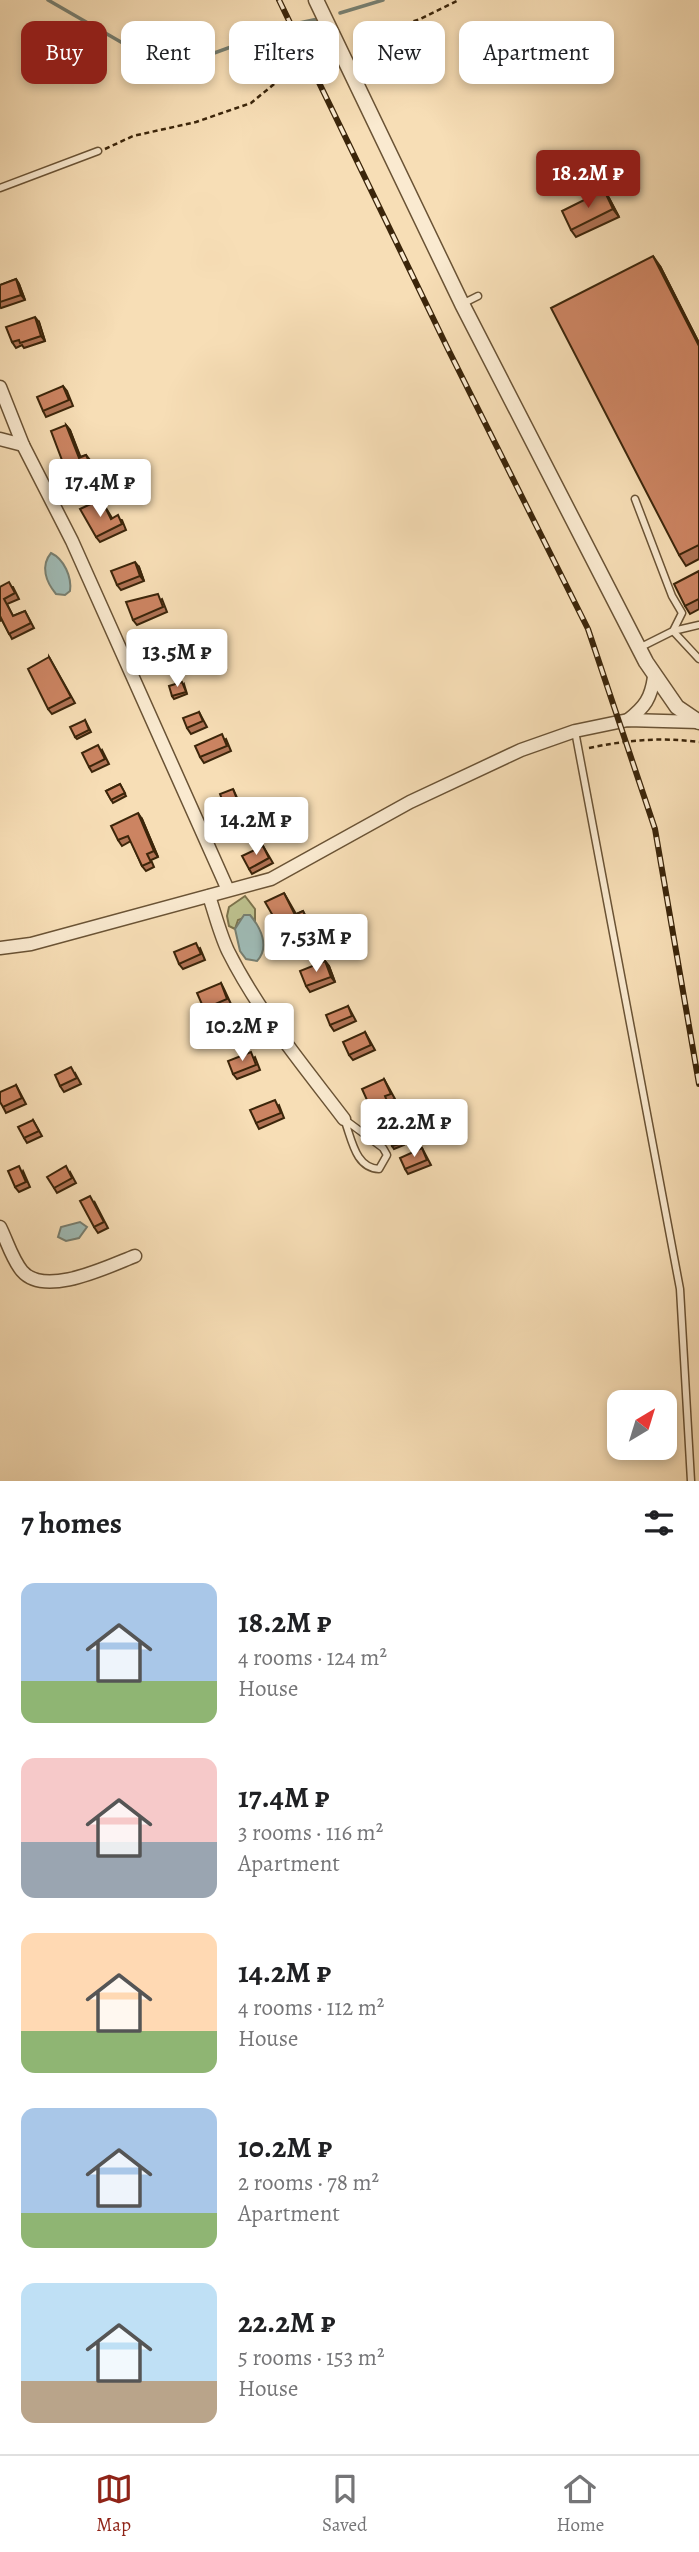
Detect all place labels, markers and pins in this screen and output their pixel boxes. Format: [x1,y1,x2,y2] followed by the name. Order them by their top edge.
[523,150,653,210] pin: 18.2M ₽
[35,460,165,519] pin: 17.4M ₽
[112,630,242,689] pin: 13.5M ₽
[191,798,321,857] pin: 14.2M ₽
[251,914,381,974] pin: 7.53M ₽
[177,1004,307,1063] pin: 10.2M ₽
[349,1100,479,1159] pin: 22.2M ₽

